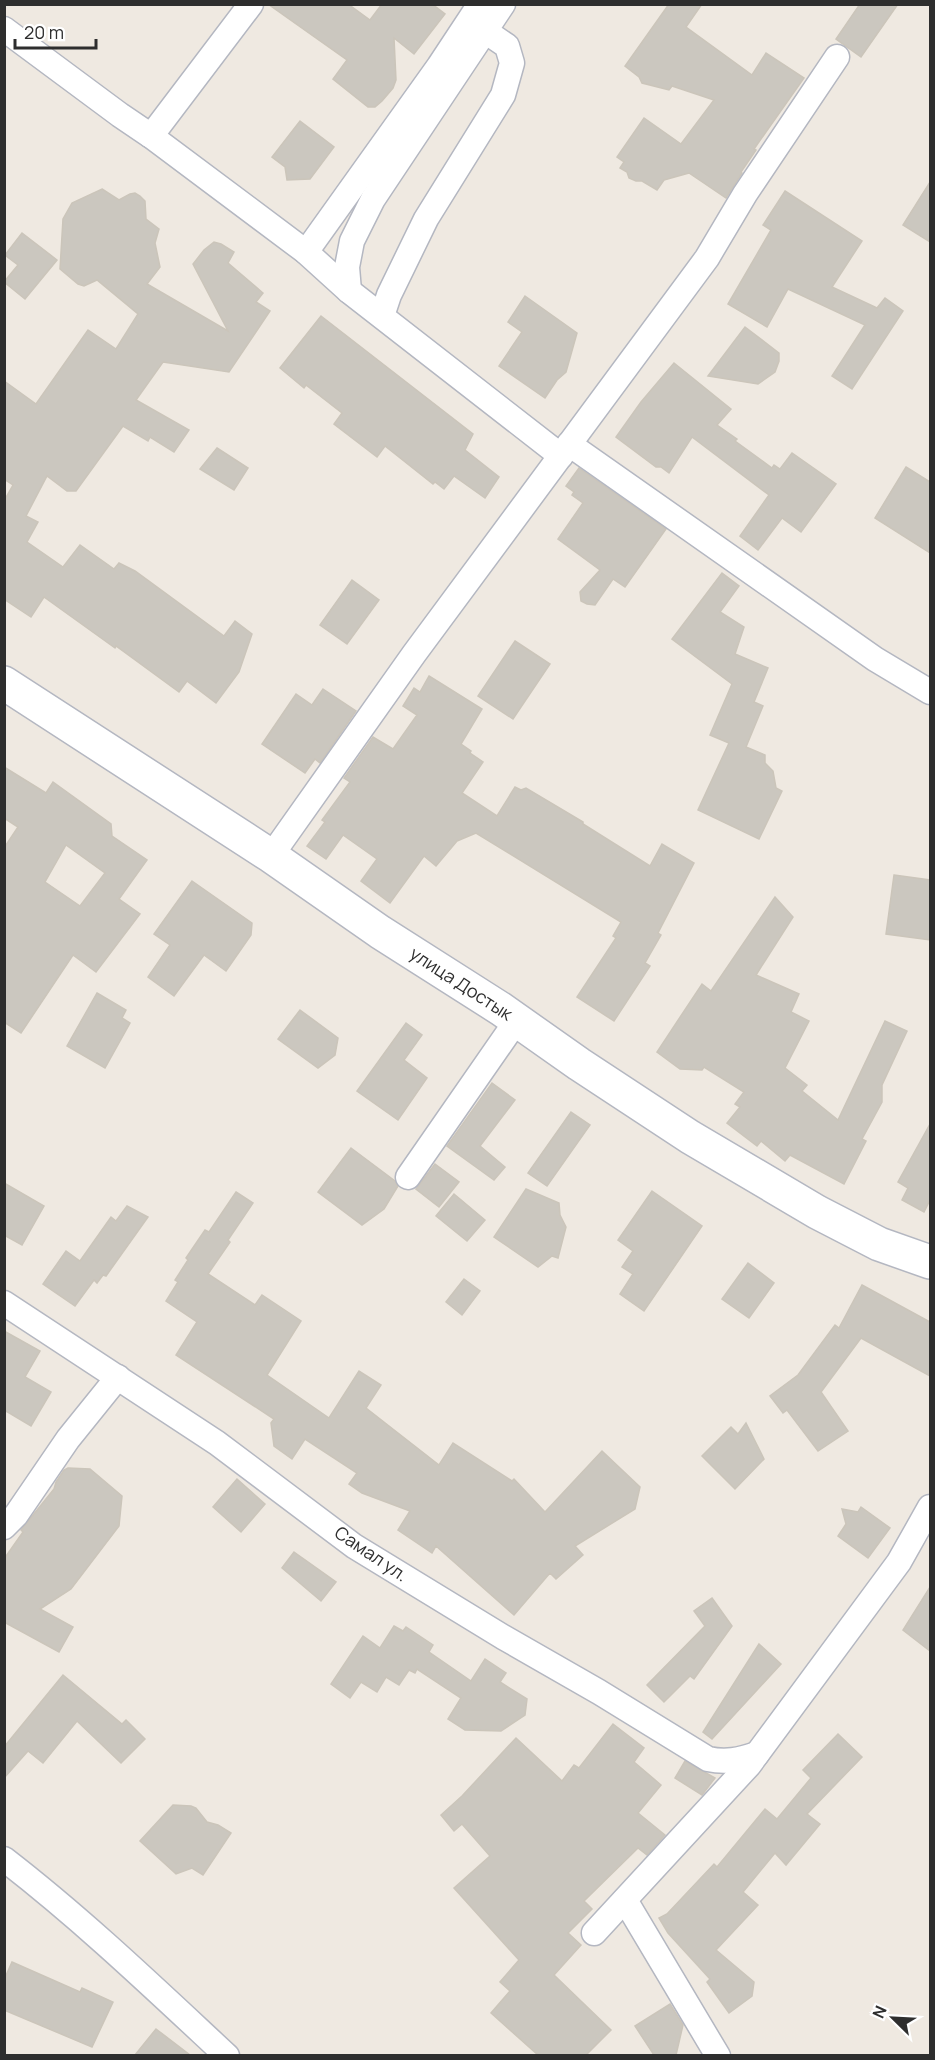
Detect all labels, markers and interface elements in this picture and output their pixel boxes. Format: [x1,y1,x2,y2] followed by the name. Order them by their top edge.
[15,12,96,50] scale bar
[24,20,64,44] text: 20 m
[405,941,519,1026] street label: улица Достык
[330,1520,413,1586] street label: Самал ул.
[863,1988,923,2048] north arrow
[867,2002,892,2022] text: N

